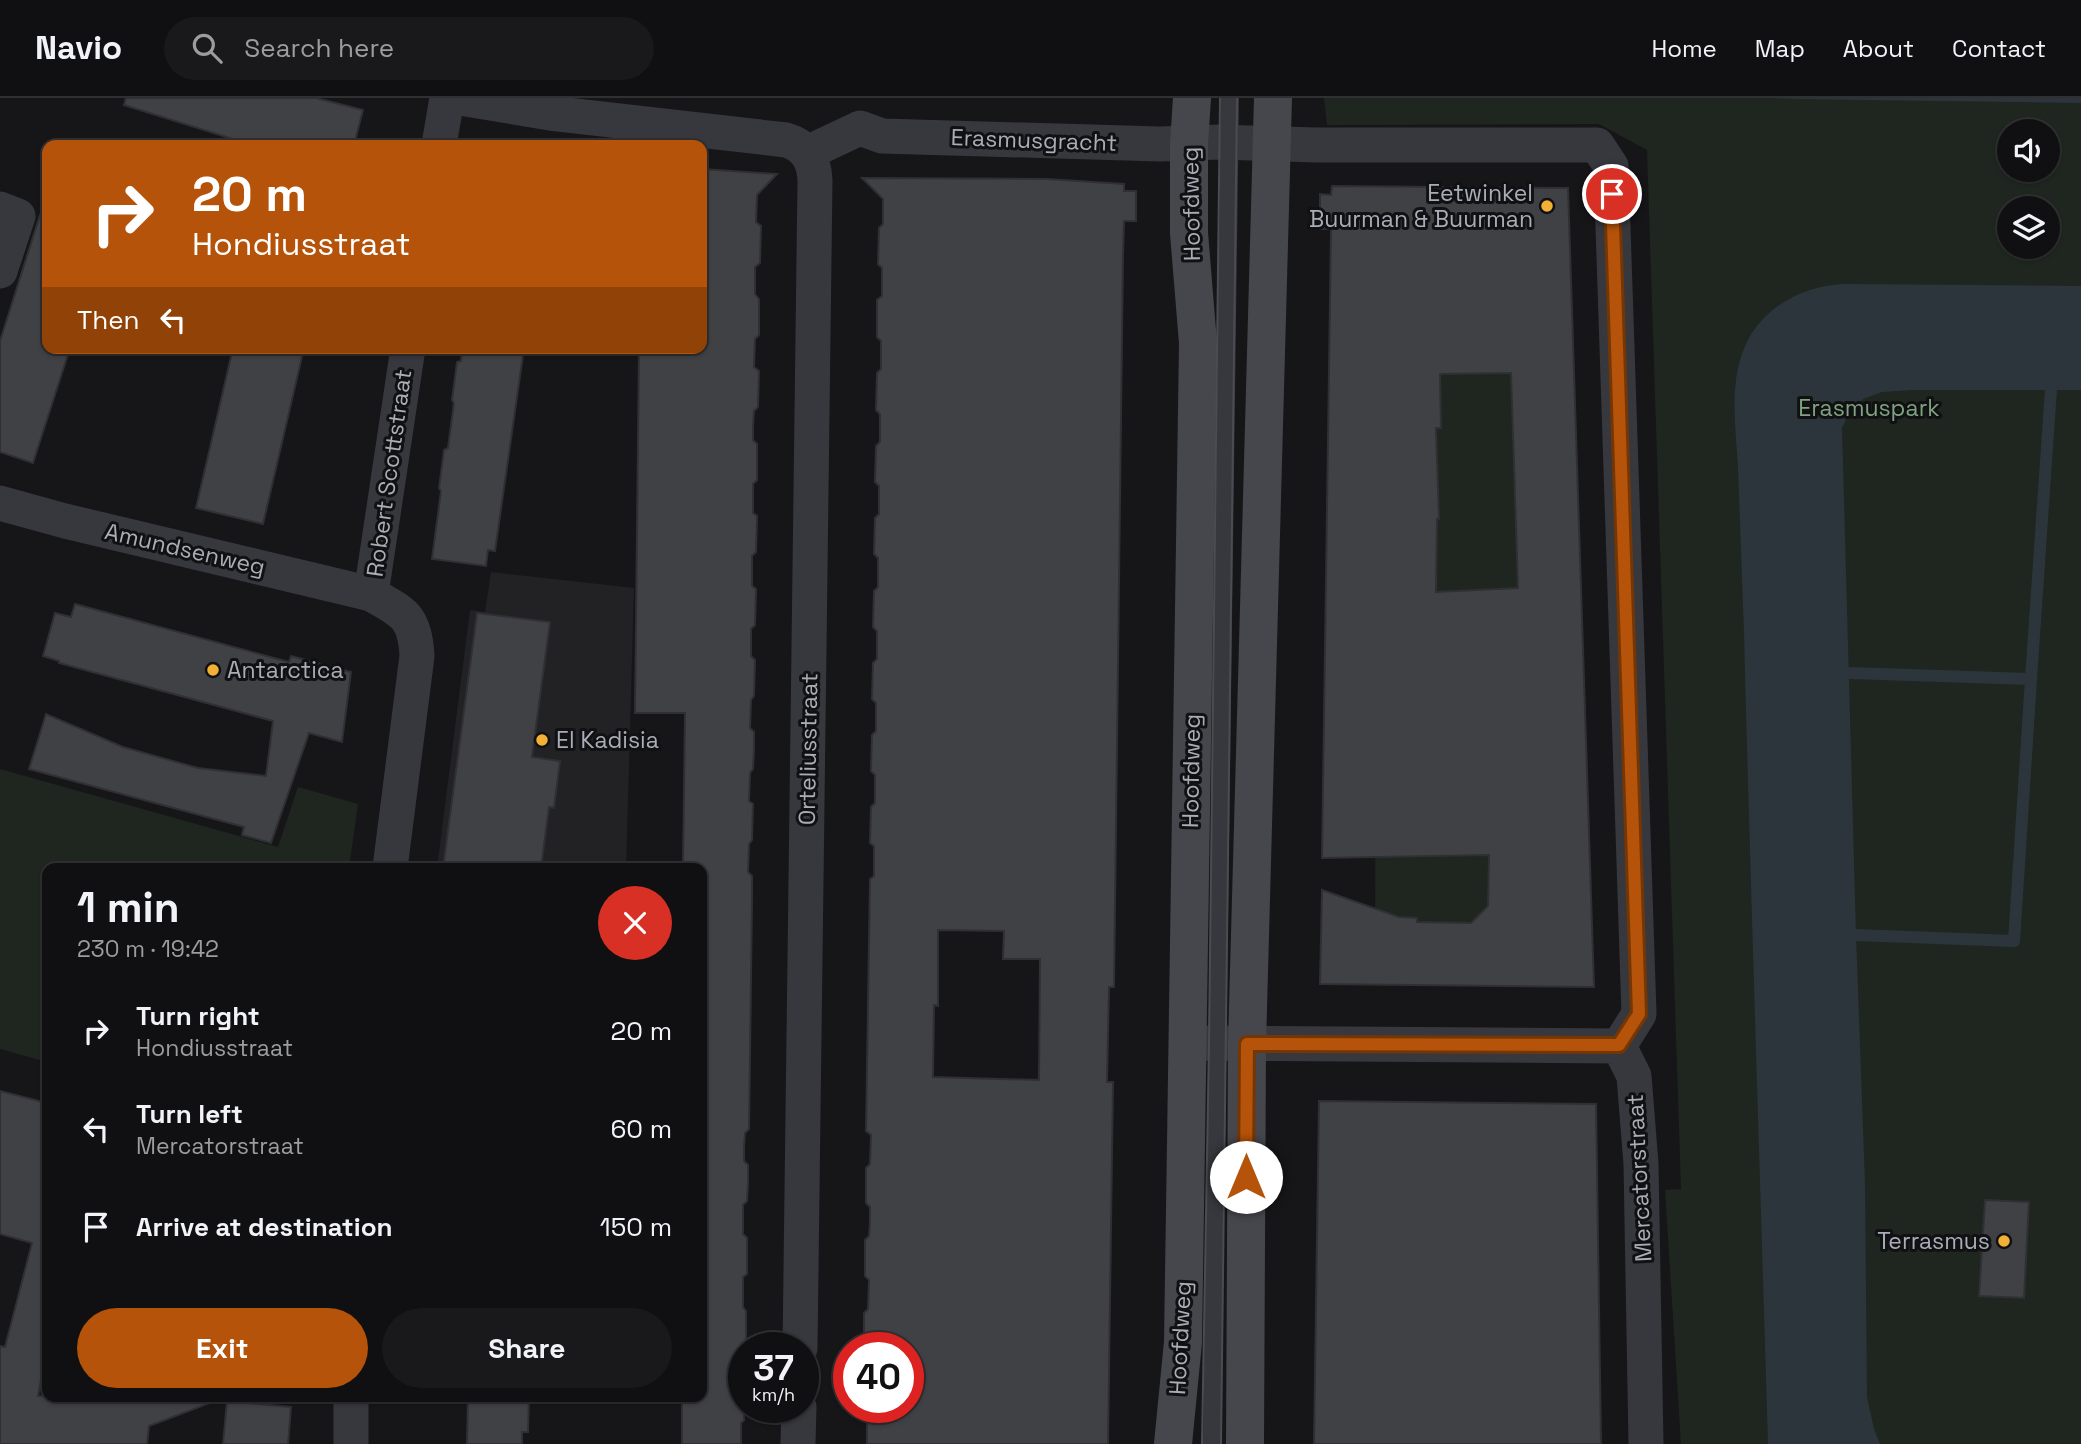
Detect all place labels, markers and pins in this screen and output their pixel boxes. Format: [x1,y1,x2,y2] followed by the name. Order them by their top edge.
[1582,164,1642,224] pin
[1309,178,1533,234] place label: Eetwinkel Buurman & Buurman
[1539,198,1555,214] marker: Eetwinkel Buurman & Buurman
[227,655,344,685] place label: Antarctica
[205,662,221,678] marker: Antarctica
[556,725,659,755] place label: El Kadisia
[534,732,550,748] marker: El Kadisia
[1877,1226,1990,1256] place label: Terrasmus
[1996,1233,2012,1249] marker: Terrasmus

